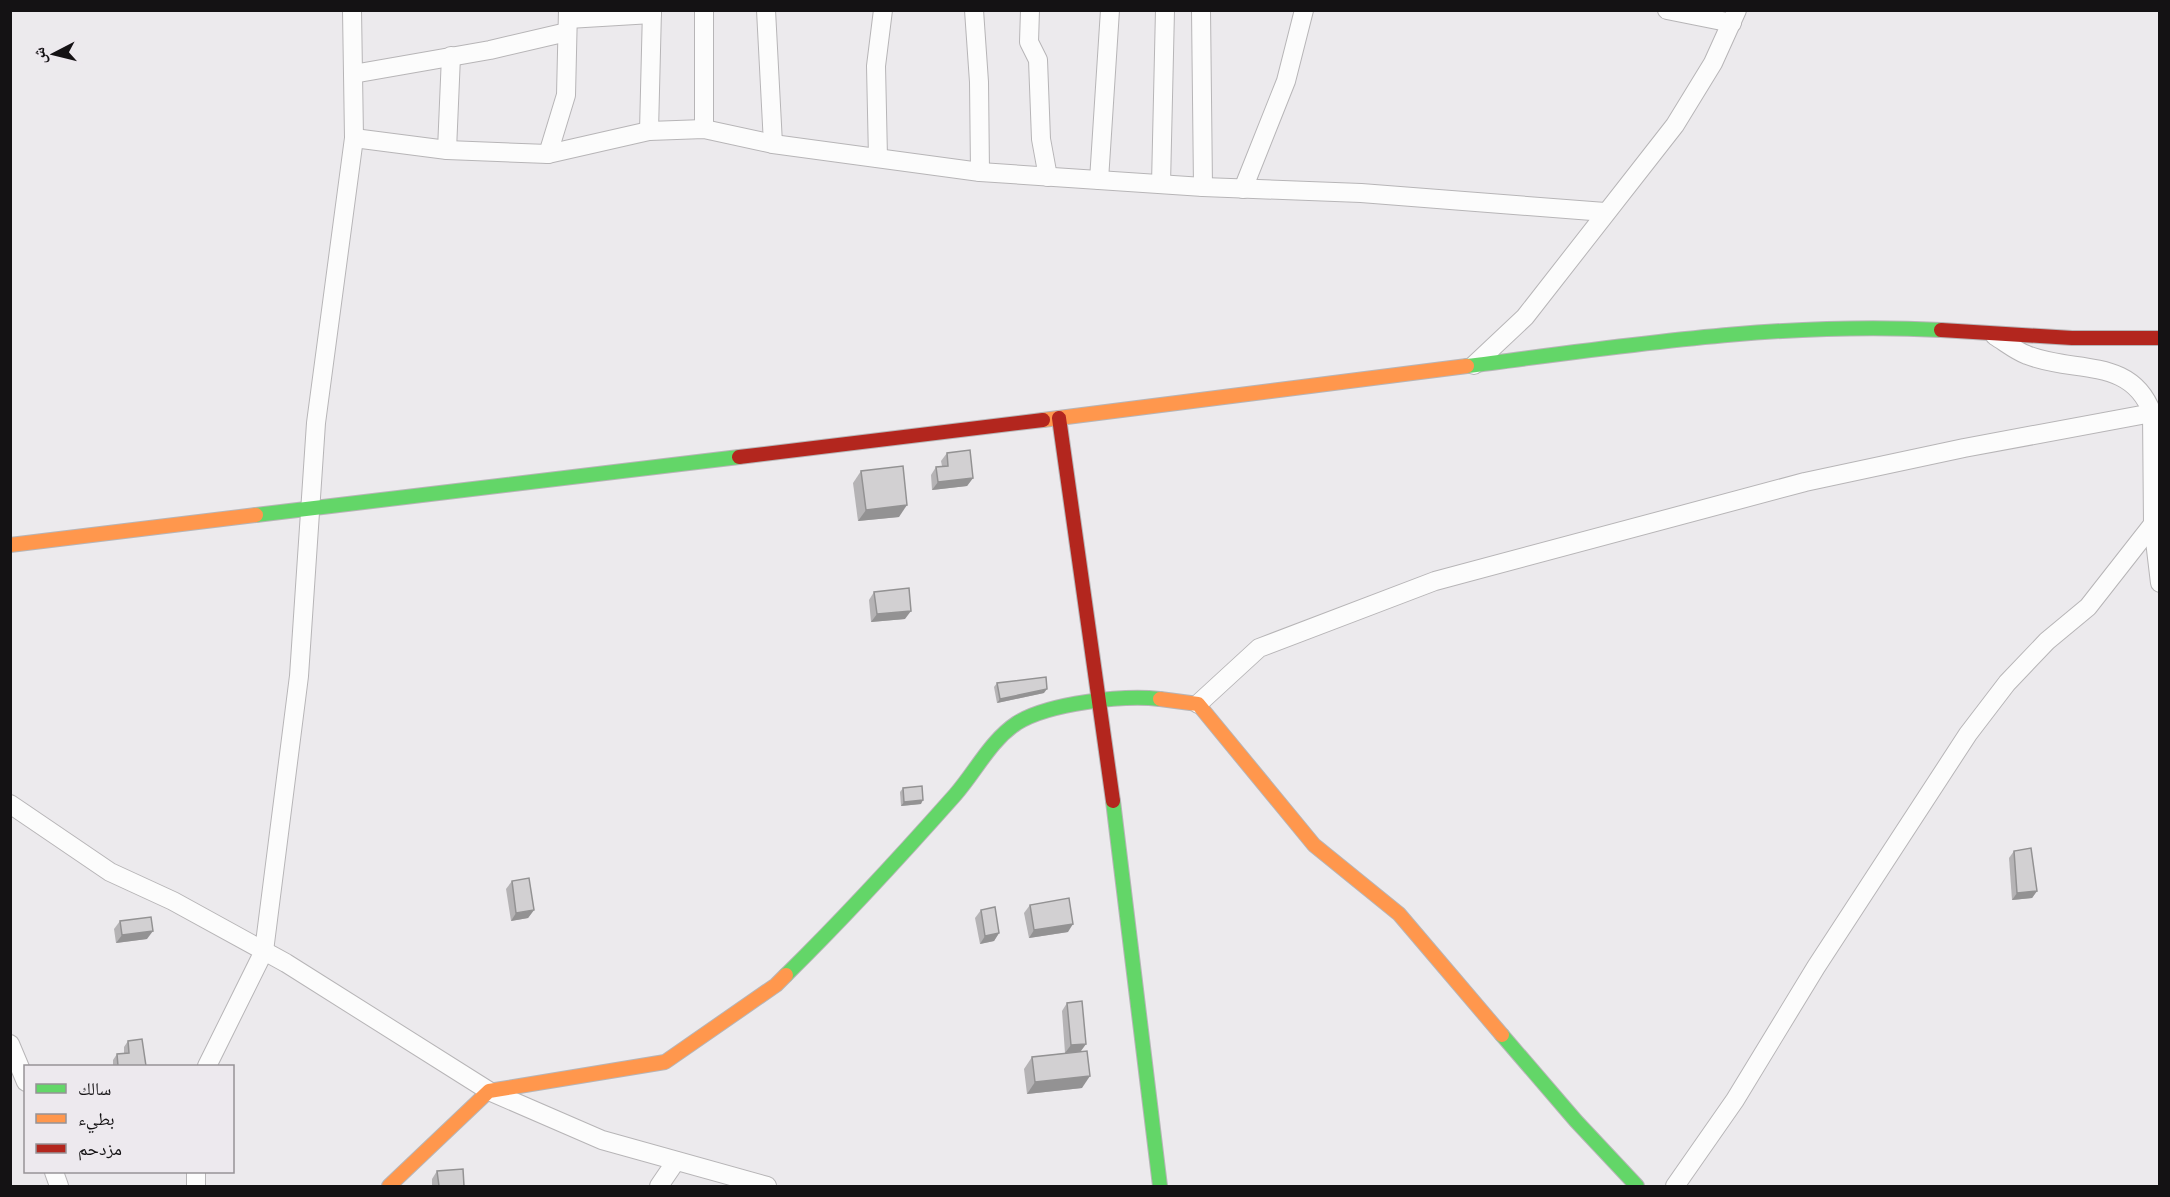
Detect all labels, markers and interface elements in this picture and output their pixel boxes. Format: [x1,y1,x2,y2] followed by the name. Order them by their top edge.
[24,24,84,84] north arrow
[29,46,50,65] text: ش
[24,1065,234,1173] legend
[78,1078,111,1100] text: سالك
[78,1108,115,1134] text: بطيء
[78,1138,122,1161] text: مزدحم

